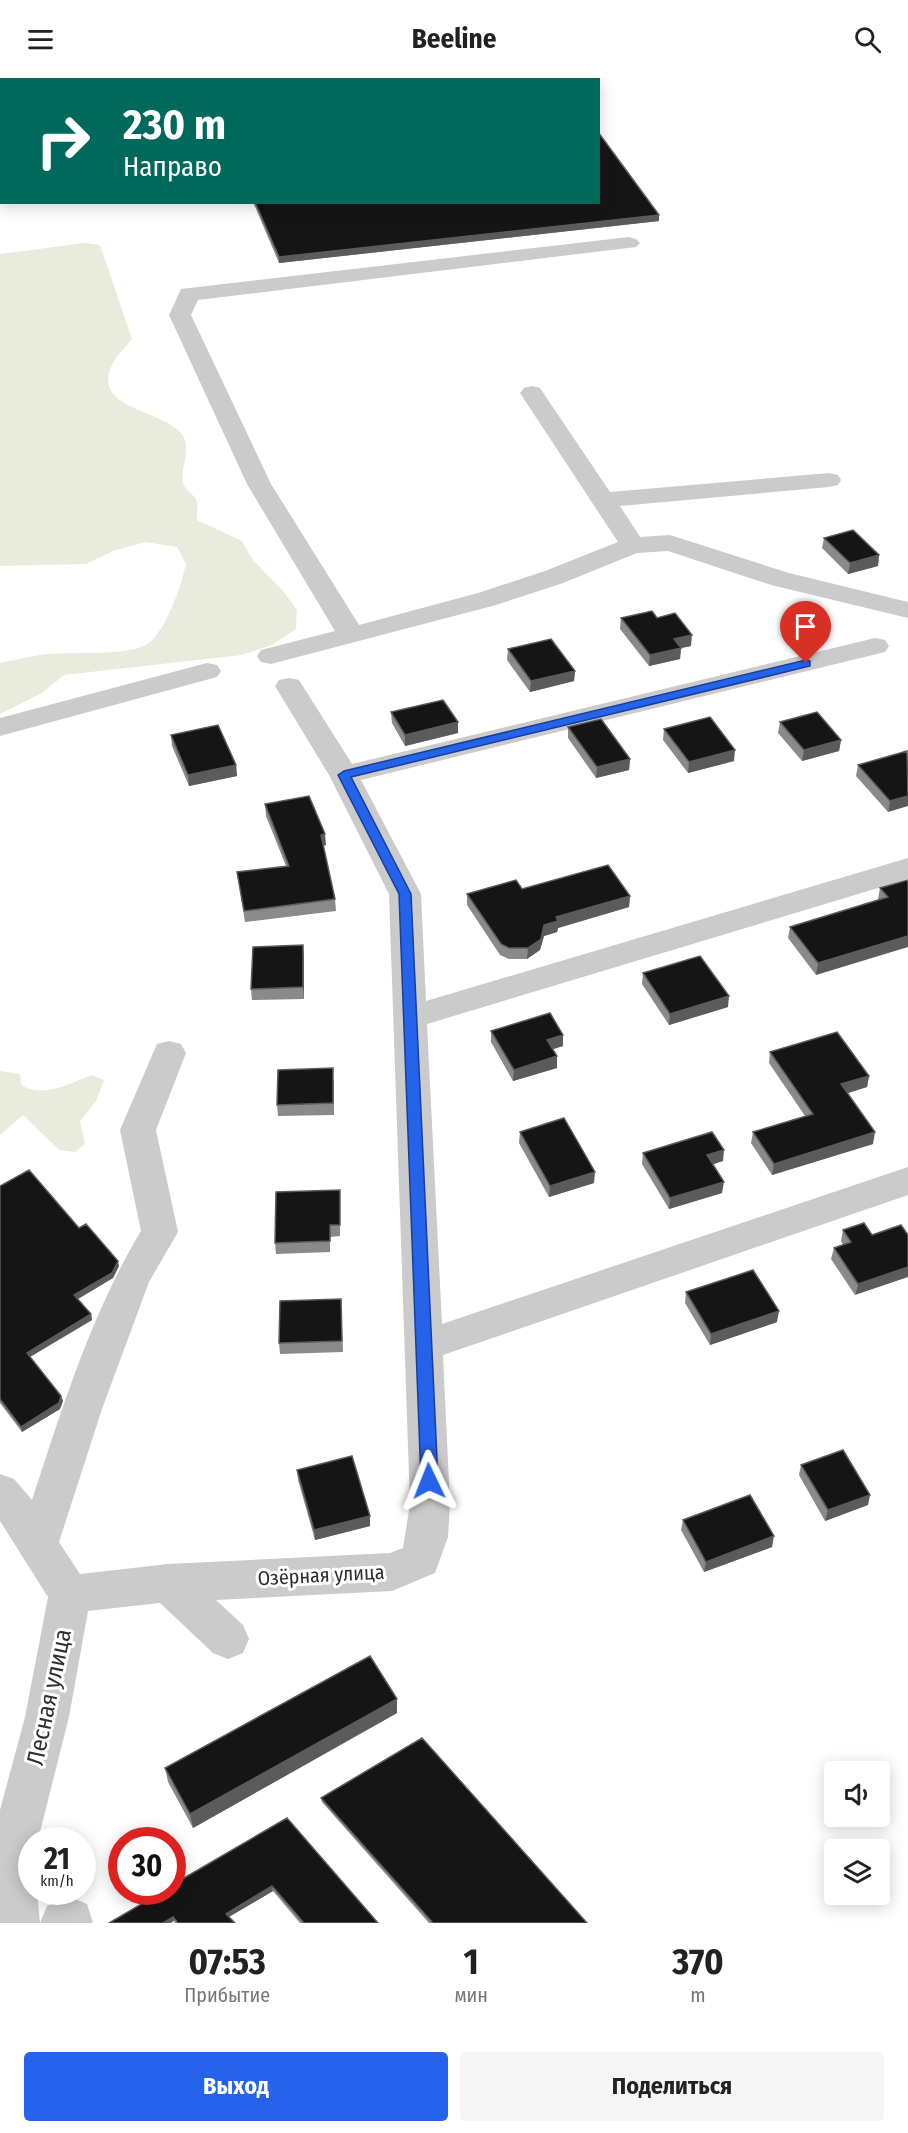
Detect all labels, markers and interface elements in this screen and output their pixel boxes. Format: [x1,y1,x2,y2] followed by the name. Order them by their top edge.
[24,23,57,56] icon: menu
[412,23,496,55] text: Beeline
[851,23,884,56] icon: search
[123,100,226,150] text: 230 m
[24,102,102,180] icon: right
[123,151,222,183] text: Направо
[780,601,831,663] pin
[789,610,822,643] icon: arrive
[397,1449,461,1513] position arrow
[257,1560,385,1590] street label: Озёрная улица
[21,1626,77,1768] street label: Лесная улица
[824,1761,890,1905] map controls
[824,1761,890,1827] button: sound
[108,1827,186,1905] speed limit sign: 30
[824,1839,890,1905] button: layers
[44,1841,70,1877] text: 21
[40,1872,74,1890] text: km/h
[189,1940,266,1984] text: 07:53
[464,1940,479,1984] text: 1
[672,1940,724,1984] text: 370
[184,1983,270,2007] text: Прибытие
[454,1983,488,2007] text: мин
[690,1983,706,2007] text: m
[24,2052,448,2121] button: Выход
[460,2052,884,2121] button: Поделиться

